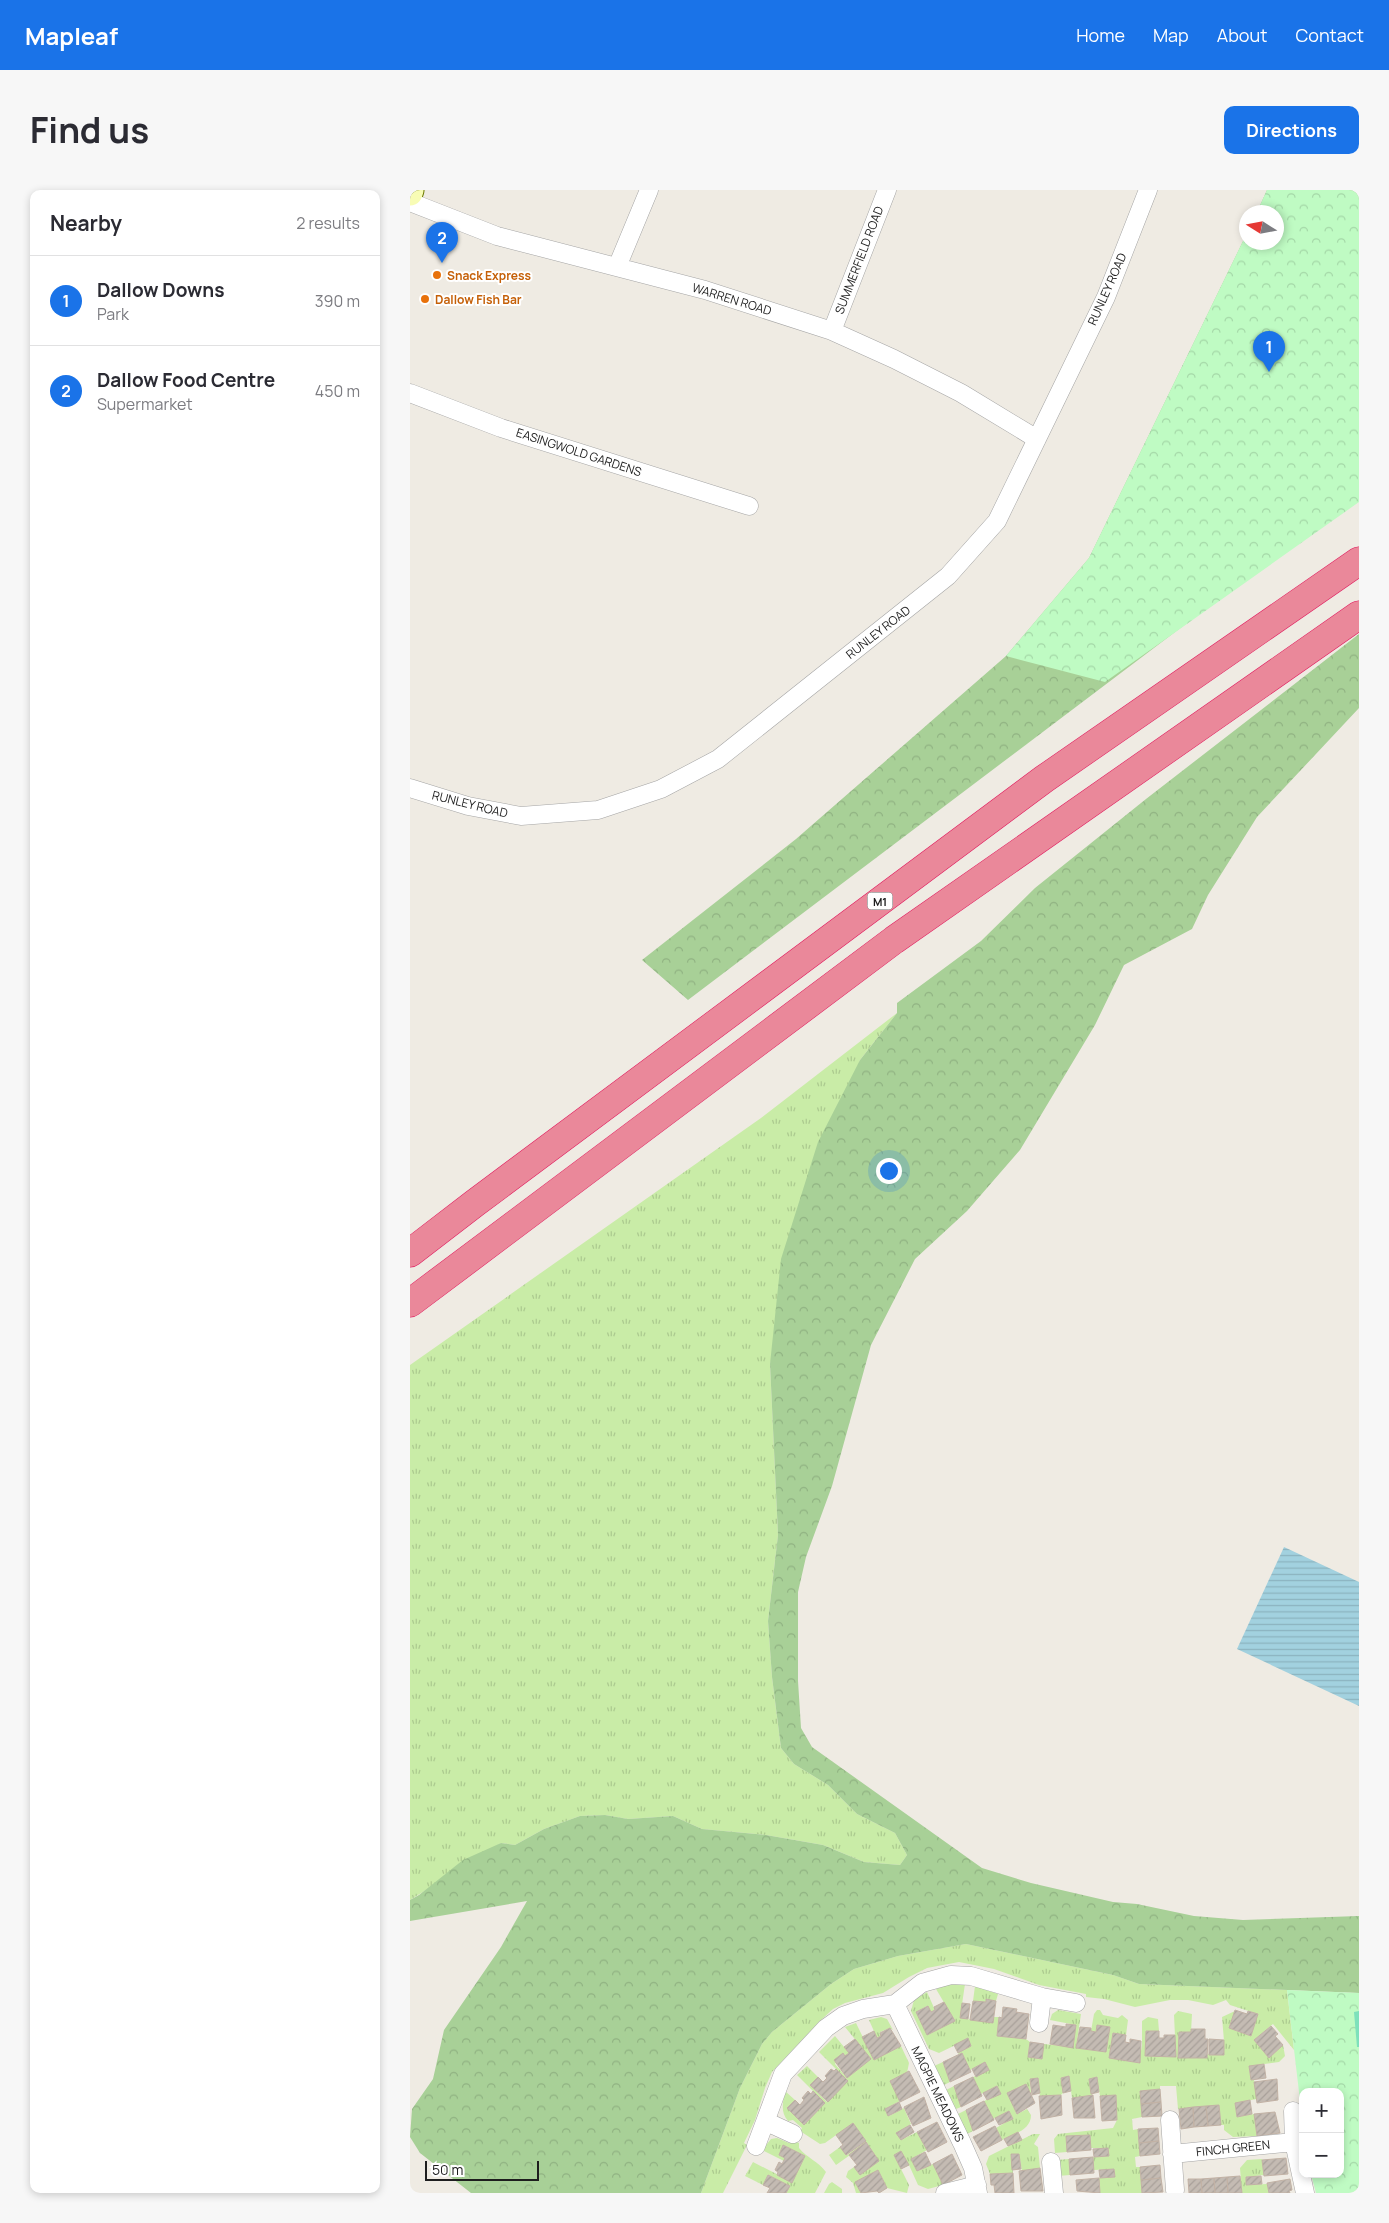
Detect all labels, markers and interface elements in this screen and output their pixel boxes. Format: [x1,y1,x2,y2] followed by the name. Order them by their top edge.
[25,19,118,52] text: Mapleaf
[1076,23,1125,47] text: Home
[1153,23,1189,47] text: Map
[1217,23,1267,47] text: About
[1295,23,1364,47] text: Contact
[30,106,149,154] text: Find us
[1224,106,1359,154] button: Directions
[831,204,887,316] street label: SUMMERFIELD ROAD
[1239,205,1284,250] north arrow
[50,209,122,237] text: Nearby
[296,212,360,234] text: 2 results
[426,222,458,263] pin: 2
[1083,250,1131,328] street label: RUNLEY ROAD
[447,267,532,284] place label: Snack Express
[431,269,443,281] marker: Snack Express
[97,277,224,303] text: Dallow Downs
[690,279,774,319] street label: WARREN ROAD
[62,290,70,312] text: 1
[315,290,360,312] text: 390 m
[435,291,522,308] place label: Dallow Fish Bar
[419,293,431,305] marker: Dallow Fish Bar
[97,303,129,325] text: Park
[1253,331,1285,372] pin: 1
[97,367,275,393] text: Dallow Food Centre
[61,380,71,402] text: 2
[315,380,360,402] text: 450 m
[97,393,193,415] text: Supermarket
[514,424,644,480] street label: EASINGWOLD GARDENS
[842,601,914,663] street label: RUNLEY ROAD
[430,786,510,822] street label: RUNLEY ROAD
[868,892,892,909] road number: M1
[876,1158,902,1184] your location
[907,2043,969,2145] street label: MAGPIE MEADOWS
[1299,2088,1344,2178] map controls
[1299,2088,1344,2133] button: +
[1299,2133,1344,2178] button: −
[1195,2136,1271,2160] street label: FINCH GREEN
[425,2158,539,2181] scale bar
[432,2160,463,2179] text: 50 m

